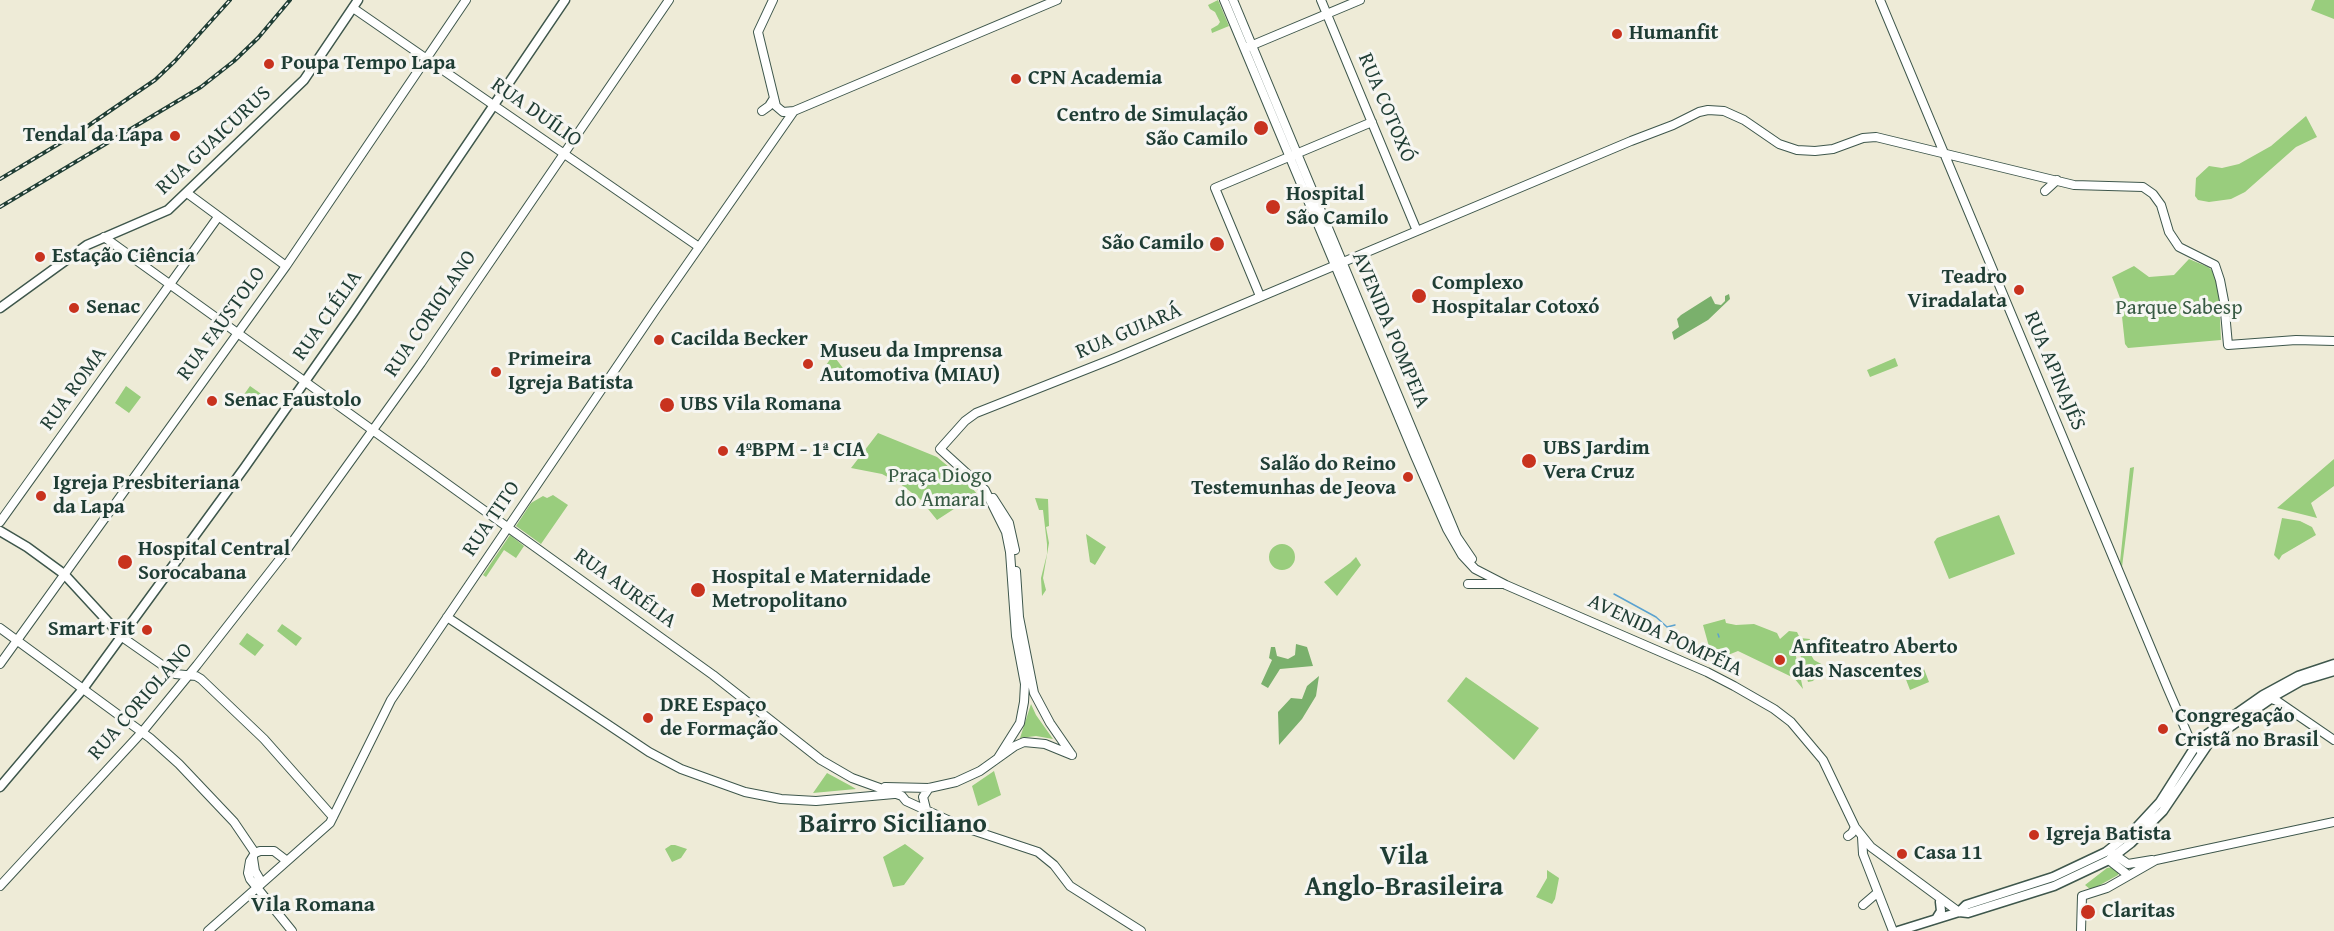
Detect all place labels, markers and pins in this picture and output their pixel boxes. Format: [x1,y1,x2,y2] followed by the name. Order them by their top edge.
[1629,21,1719,47] place label: Humanfit
[1610,27,1624,41] marker: Humanfit
[281,51,456,77] place label: Poupa Tempo Lapa
[262,57,276,71] marker: Poupa Tempo Lapa
[1028,66,1162,92] place label: CPN Academia
[1009,72,1023,86] marker: CPN Academia
[1057,103,1248,153] place label: Centro de Simulação São Camilo
[1252,119,1270,137] marker: Centro de Simulação São Camilo
[23,123,163,149] place label: Tendal da Lapa
[168,129,182,143] marker: Tendal da Lapa
[1286,182,1388,232] place label: Hospital São Camilo
[1264,198,1282,216] marker: Hospital São Camilo
[1102,231,1204,257] place label: São Camilo
[1208,235,1226,253] marker: São Camilo
[52,244,195,270] place label: Estação Ciência
[33,250,47,264] marker: Estação Ciência
[1907,265,2007,315] place label: Teadro Viradalata
[1432,271,1599,321] place label: Complexo Hospitalar Cotoxó
[2012,283,2026,297] marker: Teadro Viradalata
[1410,287,1428,305] marker: Complexo Hospitalar Cotoxó
[86,295,140,321] place label: Senac
[67,301,81,315] marker: Senac
[671,327,808,353] place label: Cacilda Becker
[652,333,666,347] marker: Cacilda Becker
[820,339,1002,389] place label: Museu da Imprensa Automotiva (MIAU)
[508,347,633,397] place label: Primeira Igreja Batista
[801,357,815,371] marker: Museu da Imprensa Automotiva (MIAU)
[489,365,503,379] marker: Primeira Igreja Batista
[224,388,362,414] place label: Senac Faustolo
[680,392,841,418] place label: UBS Vila Romana
[205,394,219,408] marker: Senac Faustolo
[658,396,676,414] marker: UBS Vila Romana
[1543,436,1650,486] place label: UBS Jardim Vera Cruz
[735,438,866,464] place label: 4ºBPM - 1ª CIA
[716,444,730,458] marker: 4ºBPM - 1ª CIA
[1191,452,1396,502] place label: Salão do Reino Testemunhas de Jeova
[1520,452,1538,470] marker: UBS Jardim Vera Cruz
[1401,470,1415,484] marker: Salão do Reino Testemunhas de Jeova
[53,471,240,521] place label: Igreja Presbiteriana da Lapa
[34,489,48,503] marker: Igreja Presbiteriana da Lapa
[138,537,290,587] place label: Hospital Central Sorocabana
[116,553,134,571] marker: Hospital Central Sorocabana
[712,565,931,615] place label: Hospital e Maternidade Metropolitano
[689,581,707,599] marker: Hospital e Maternidade Metropolitano
[48,617,135,643] place label: Smart Fit
[140,623,154,637] marker: Smart Fit
[1792,635,1958,685] place label: Anfiteatro Aberto das Nascentes
[1773,653,1787,667] marker: Anfiteatro Aberto das Nascentes
[660,693,778,743] place label: DRE Espaço de Formação
[2175,704,2319,754] place label: Congregação Cristã no Brasil
[641,711,655,725] marker: DRE Espaço de Formação
[2156,722,2170,736] marker: Congregação Cristã no Brasil
[2046,822,2171,848] place label: Igreja Batista
[2027,828,2041,842] marker: Igreja Batista
[1914,841,1983,867] place label: Casa 11
[1895,847,1909,861] marker: Casa 11
[2102,899,2175,925] place label: Claritas
[2079,903,2097,921] marker: Claritas

